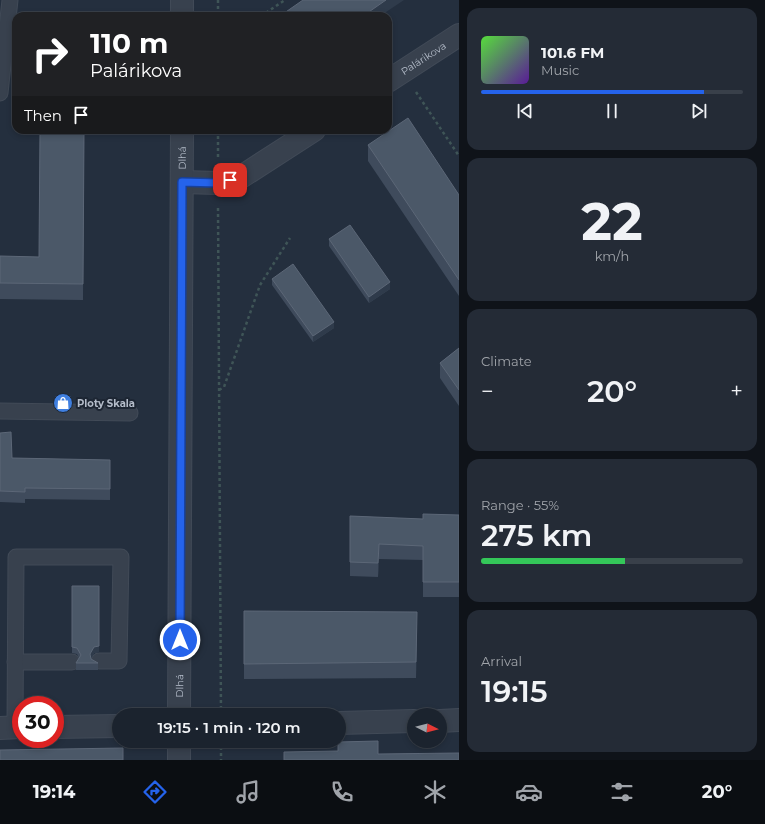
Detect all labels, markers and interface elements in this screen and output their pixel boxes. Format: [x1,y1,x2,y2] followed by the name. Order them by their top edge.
[90,26,168,60] text: 110 m
[24,28,76,80] icon: right
[398,39,449,78] street label: Palárikova
[541,43,604,62] text: 101.6 FM
[90,60,182,82] text: Palárikova
[541,62,579,78] text: Music
[514,100,536,122] icon: previous
[601,100,623,122] icon: pause
[688,100,710,122] icon: next
[70,104,92,126] icon: arrive
[24,106,62,125] text: Then
[176,146,189,170] street label: Dlhá
[213,163,247,197] pin
[219,169,241,191] icon: arrive
[581,190,643,253] text: 22
[595,248,629,264] text: km/h
[481,353,532,369] text: Climate
[587,373,637,410] text: 20°
[481,378,494,405] text: −
[730,378,743,405] text: +
[52,392,74,414] shop icon: Ploty Skala
[77,397,135,410] place label: Ploty Skala
[481,497,559,513] text: Range · 55%
[481,517,592,554] text: 275 km
[159,619,201,661] position arrow
[481,653,522,669] text: Arrival
[481,673,548,710] text: 19:15
[173,674,186,698] street label: Dlhá
[12,696,64,748] speed limit sign: 30
[407,708,447,748] north arrow
[407,708,447,748] map controls
[157,718,301,737] text: 19:15 · 1 min · 120 m
[141,778,169,806] icon: directions
[234,778,262,806] icon: music
[328,778,356,806] icon: phone
[421,778,449,806] icon: climate
[515,778,543,806] icon: car
[608,778,636,806] icon: filters
[33,781,75,803] text: 19:14
[702,781,732,803] text: 20°

